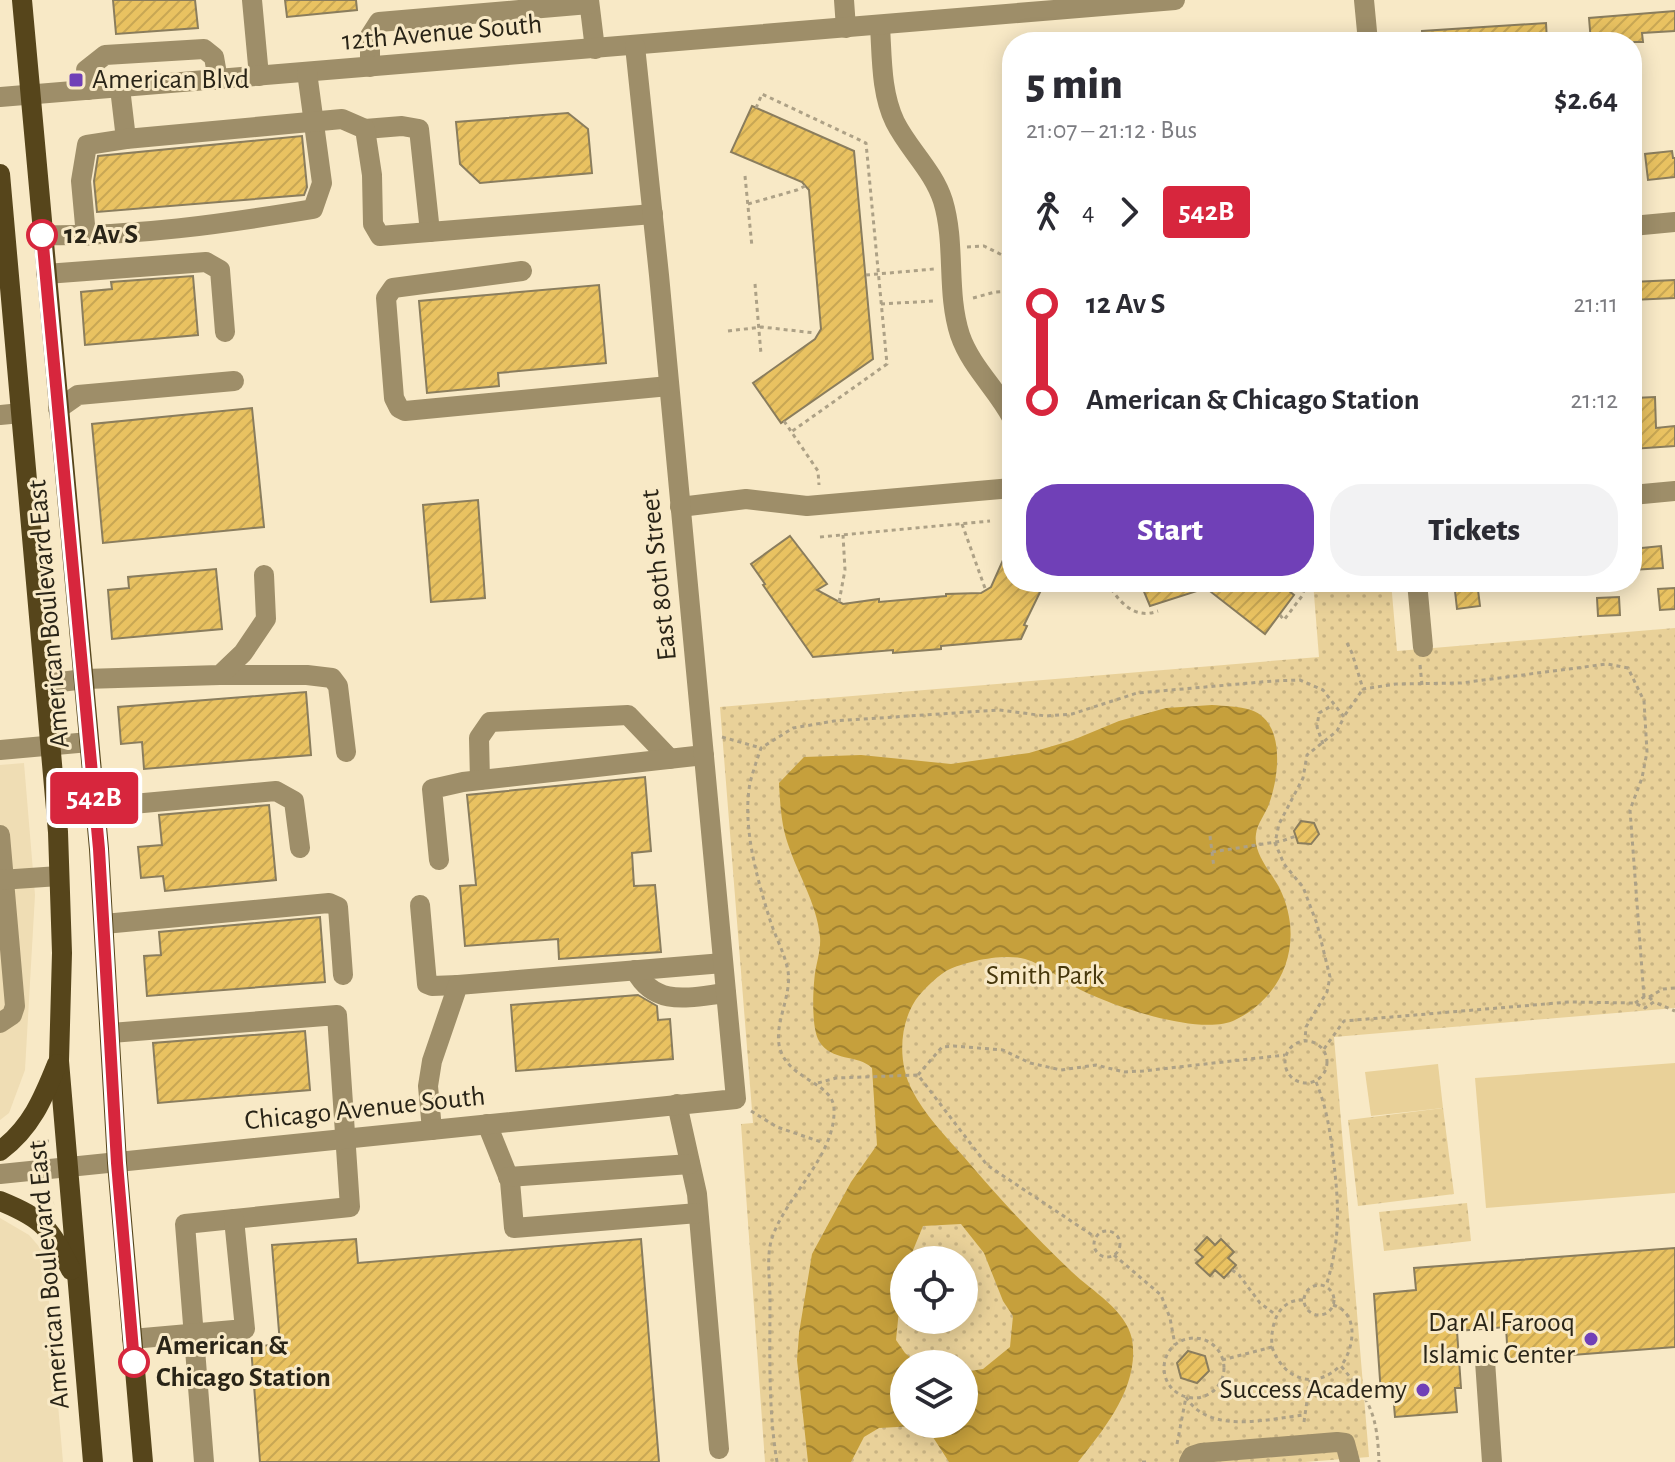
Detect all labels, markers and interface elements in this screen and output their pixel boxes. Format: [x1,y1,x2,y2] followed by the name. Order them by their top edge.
[341,10,543,56] street label: 12th Avenue South
[1026,63,1123,107] text: 5 min
[92,66,249,94] place label: American Blvd
[67,71,85,89] marker: American Blvd
[1554,85,1618,115] text: $2.64
[1026,117,1197,143] text: 21:07 – 21:12 · Bus
[1026,190,1070,234] icon: walk
[1107,190,1151,234] icon: forward
[1179,198,1234,226] text: 542B
[1082,199,1095,225] text: 4
[27,220,57,250] marker: 12 Av S
[64,221,138,249] place label: 12 Av S
[1086,289,1166,319] text: 12 Av S
[1573,291,1618,317] text: 21:11
[1086,385,1420,415] text: American & Chicago Station
[1570,387,1618,413] text: 21:12
[23,479,75,749] street label: American Boulevard East
[1026,484,1314,576] button: Start
[1330,484,1618,576] button: Tickets
[636,488,682,662] street label: East 80th Street
[38,772,150,824] line badge: 542B
[66,784,122,812] text: 542B
[986,962,1105,990] park label: Smith Park
[243,1082,487,1136] street label: Chicago Avenue South
[23,1140,75,1410] street label: American Boulevard East
[890,1246,978,1438] map controls
[890,1246,978,1334] button: locate
[1422,1309,1575,1369] place label: Dar Al Farooq Islamic Center
[1582,1330,1600,1348] marker: Dar Al Farooq Islamic Center
[156,1332,331,1392] place label: American & Chicago Station
[119,1347,149,1377] marker: American & Chicago Station
[890,1350,978,1438] button: layers
[1219,1376,1407,1404] place label: Success Academy
[1414,1381,1432,1399] marker: Success Academy

